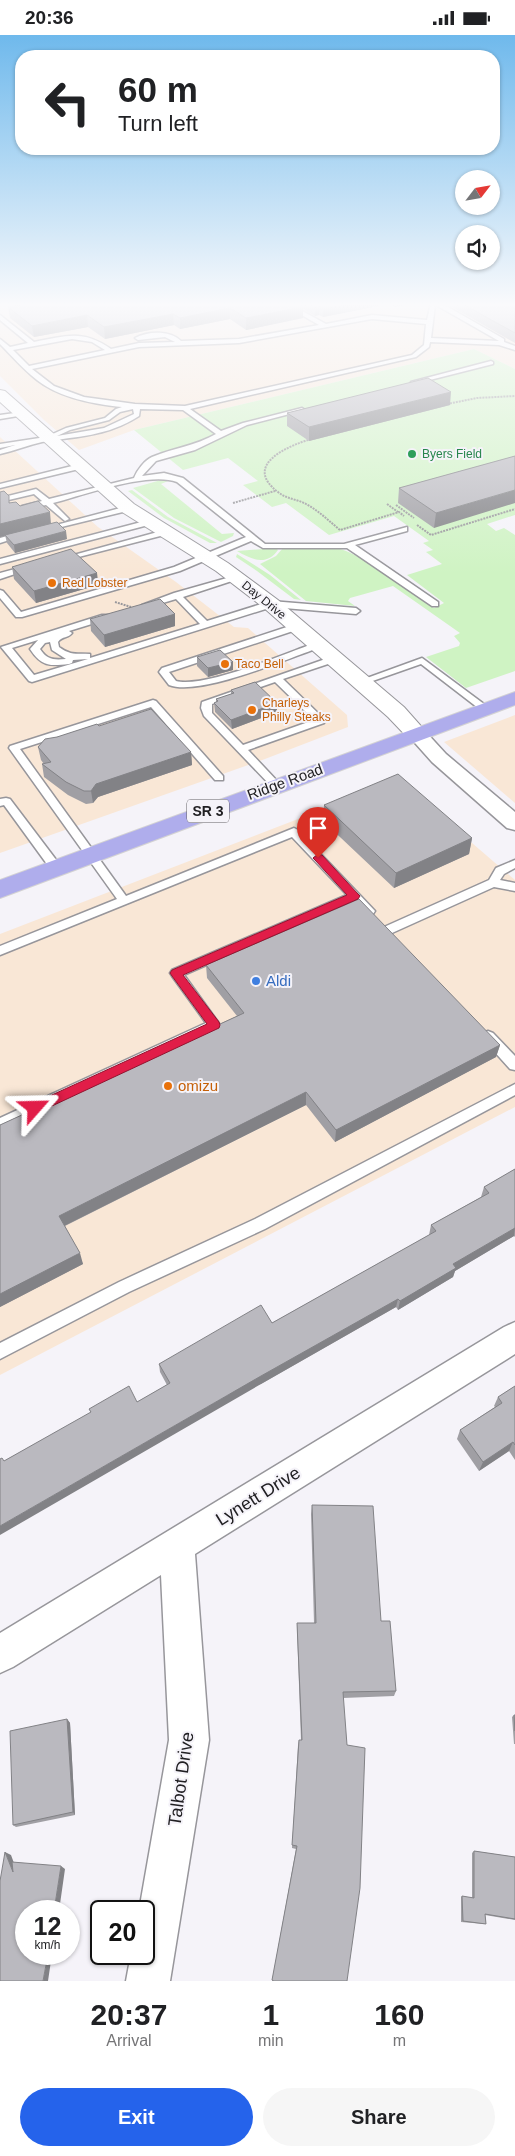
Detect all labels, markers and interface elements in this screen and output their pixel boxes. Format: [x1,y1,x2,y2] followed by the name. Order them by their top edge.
[25,7,74,28] text: 20:36
[35,70,100,135] icon: left
[118,70,198,109] text: 60 m
[118,111,198,136] text: Turn left
[455,170,500,215] north arrow
[455,170,500,270] map controls
[455,225,500,270] button: sound
[422,447,482,461] place label: Byers Field
[406,448,418,460] marker: Byers Field
[62,576,127,590] place label: Red Lobster
[46,577,58,589] marker: Red Lobster
[239,578,289,622] street label: Day Drive
[235,657,284,671] place label: Taco Bell
[219,658,231,670] marker: Taco Bell
[262,696,331,724] place label: Charleys Philly Steaks
[246,704,258,716] marker: Charleys Philly Steaks
[245,760,325,803] street label: Ridge Road
[187,799,229,823] road number: SR 3
[297,807,339,858] pin
[304,814,332,842] icon: arrive
[266,972,291,989] place label: Aldi
[250,975,262,987] marker: Aldi
[178,1077,218,1094] place label: omizu
[162,1080,174,1092] marker: omizu
[8,1081,60,1133] position arrow
[212,1462,304,1530] street label: Lynett Drive
[164,1731,198,1827] street label: Talbot Drive
[90,1900,155,1965] speed limit sign: 20
[34,1912,61,1940] text: 12
[34,1938,61,1952] text: km/h
[91,1998,167,2031] text: 20:37
[262,1998,279,2031] text: 1
[374,1998,424,2031] text: 160
[106,2032,152,2049] text: Arrival
[258,2032,284,2049] text: min
[393,2032,406,2049] text: m
[20,2088,253,2146] button: Exit
[263,2088,495,2146] button: Share

